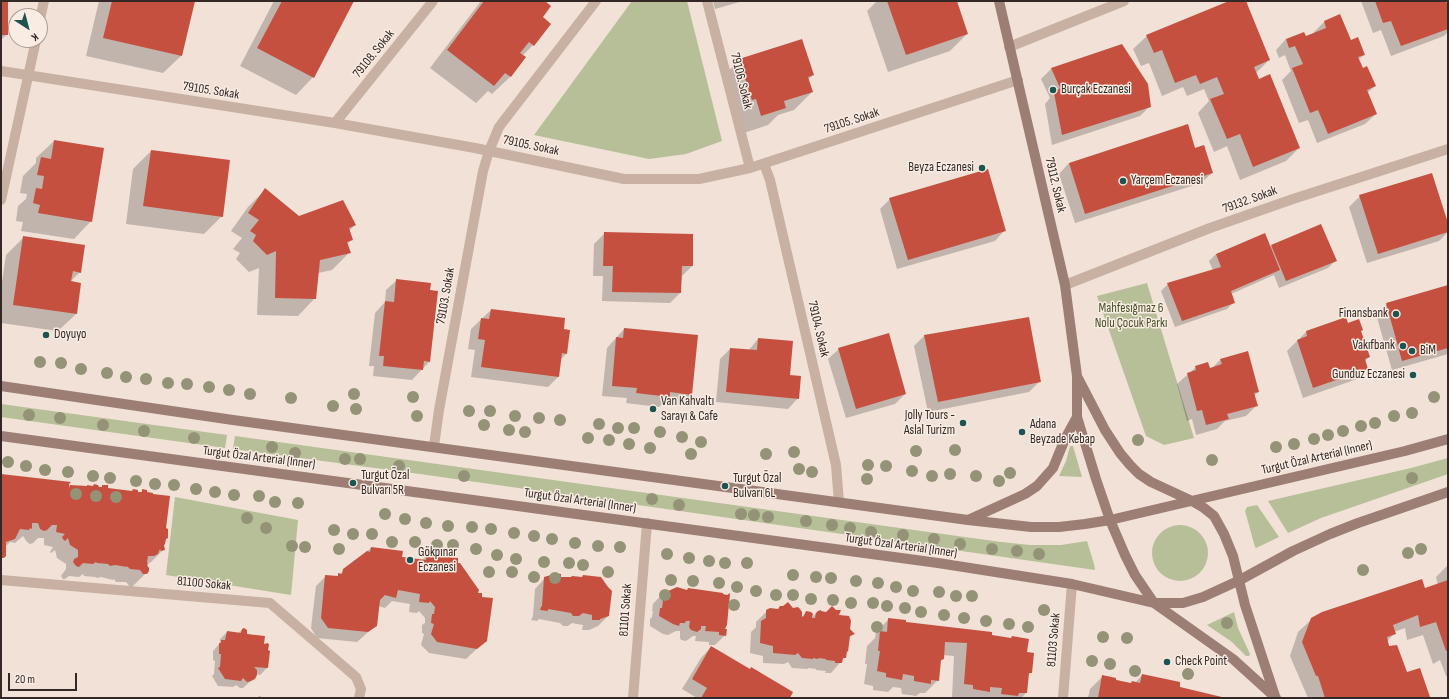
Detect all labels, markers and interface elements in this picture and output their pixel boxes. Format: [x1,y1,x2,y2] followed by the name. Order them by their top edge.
[8,8,48,48] north arrow
[350,27,398,81] street label: 79108. Sokak
[29,30,41,44] text: K
[727,51,755,111] street label: 79106. Sokak
[182,79,240,103] street label: 79105. Sokak
[1061,82,1131,98] place label: Burçak Eczanesi
[1048,85,1058,95] marker: Burçak Eczanesi
[823,105,881,137] street label: 79105. Sokak
[502,132,560,160] street label: 79105. Sokak
[1041,156,1069,214] street label: 79112. Sokak
[908,160,974,176] place label: Beyza Eczanesi
[977,163,987,173] marker: Beyza Eczanesi
[1131,173,1203,189] place label: Yarçem Eczanesi
[1118,176,1128,186] marker: Yarçem Eczanesi
[1221,183,1279,217] street label: 79132. Sokak
[433,266,459,326] street label: 79103. Sokak
[804,299,832,359] street label: 79104. Sokak
[1095,301,1167,332] park label: Mahfesığmaz 6 Nolu Çocuk Parkı
[1339,306,1388,322] place label: Finansbank
[1391,309,1401,319] marker: Finansbank
[54,327,86,343] place label: Doyuyo
[41,330,51,340] marker: Doyuyo
[1352,338,1395,354] place label: Vakıfbank
[1398,341,1408,351] marker: Vakıfbank
[1420,343,1436,359] place label: BiM
[1407,346,1417,356] marker: BiM
[1332,367,1405,383] place label: Gunduz Eczanesi
[1408,370,1418,380] marker: Gunduz Eczanesi
[661,394,718,425] place label: Van Kahvaltı Sarayı & Cafe
[648,404,658,414] marker: Van Kahvaltı Sarayı & Cafe
[904,408,955,439] place label: Jolly Tours - Aslal Turizm
[1030,417,1095,448] place label: Adana Beyzade Kebap
[958,418,968,428] marker: Jolly Tours - Aslal Turizm
[1017,427,1027,437] marker: Adana Beyzade Kebap
[1260,438,1374,478] street label: Turgut Özal Arterial (Inner)
[202,443,316,473] street label: Turgut Özal Arterial (Inner)
[361,468,409,499] place label: Turgut Özal Bulvarı 5R
[733,471,781,502] place label: Turgut Özal Bulvarı 6L
[348,478,358,488] marker: Turgut Özal Bulvarı 5R
[720,481,730,491] marker: Turgut Özal Bulvarı 6L
[523,485,637,517] street label: Turgut Özal Arterial (Inner)
[844,530,958,562] street label: Turgut Özal Arterial (Inner)
[418,545,457,576] place label: Gökpınar Eczanesi
[405,555,415,565] marker: Gökpınar Eczanesi
[176,574,232,594] street label: 81100 Sokak
[616,583,636,637] street label: 81101 Sokak
[1044,612,1064,668] street label: 81103 Sokak
[1175,654,1227,670] place label: Check Point
[1162,657,1172,667] marker: Check Point
[10,665,79,691] scale bar
[15,672,35,687] text: 20 m

